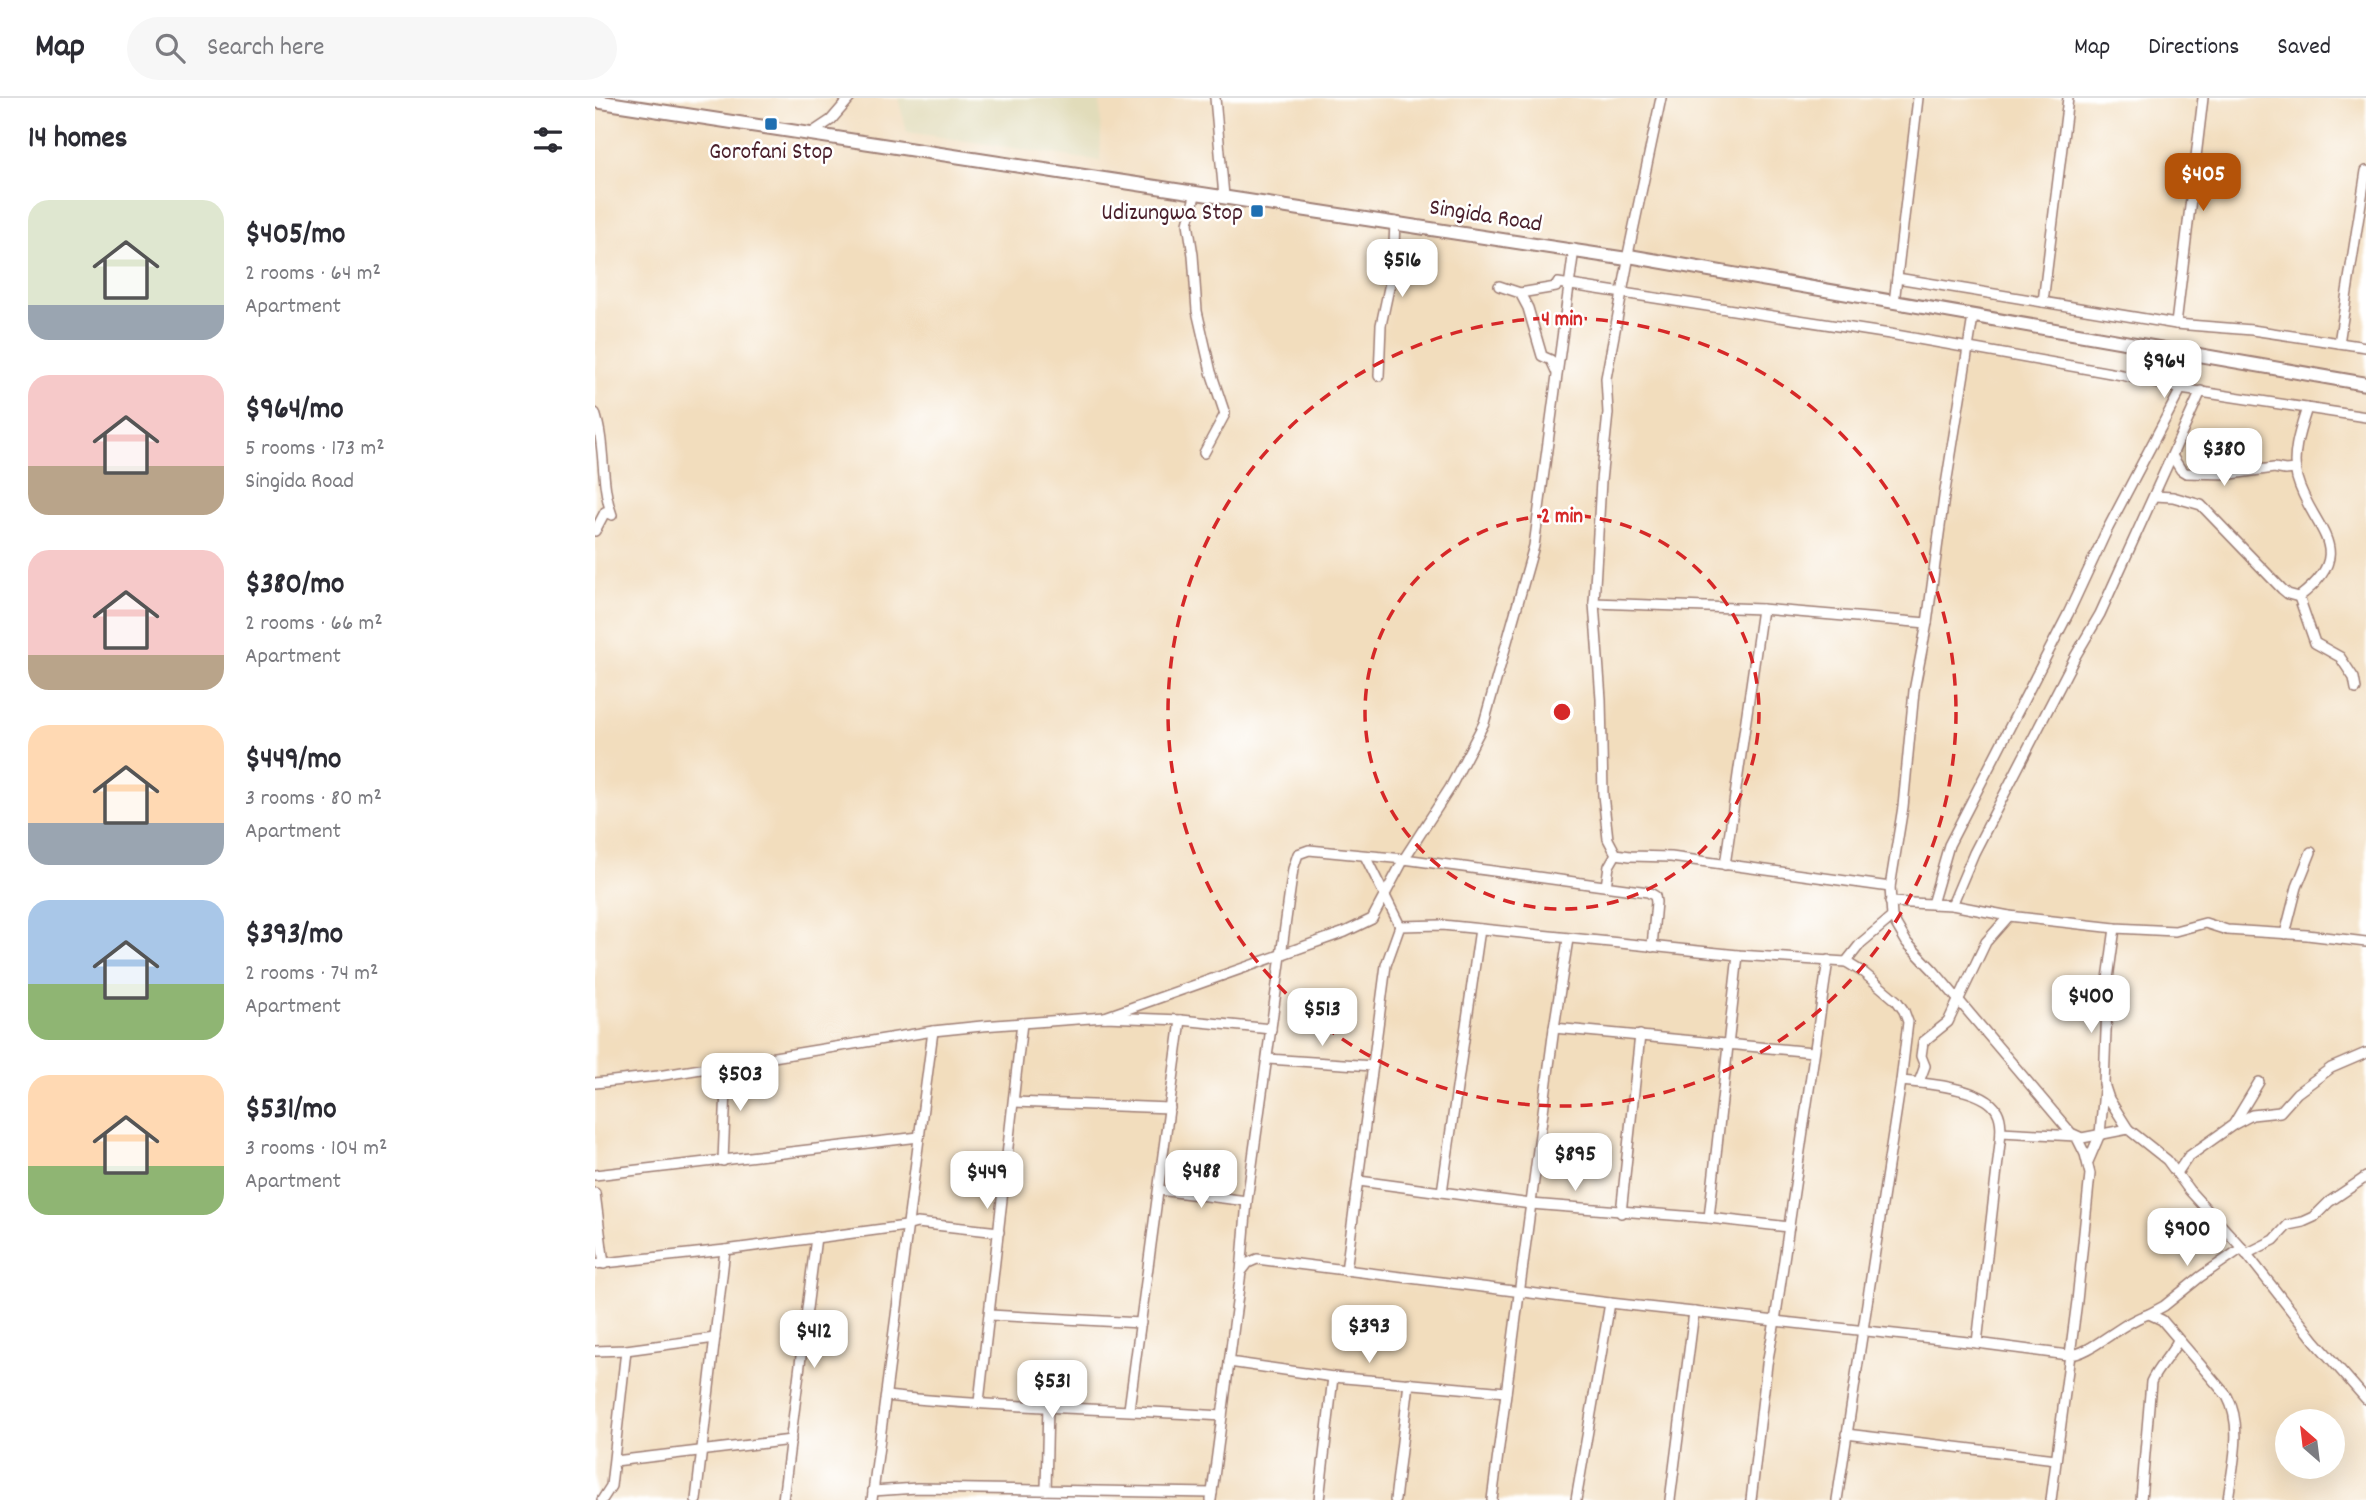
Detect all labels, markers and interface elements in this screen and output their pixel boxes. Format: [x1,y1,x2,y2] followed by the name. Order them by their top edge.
[127,17,617,80] search box
[35,25,85,72] text: Map
[151,29,189,67] icon: search
[207,30,325,67] text: Search here
[2074,31,2110,65] text: Map
[2148,31,2239,65] text: Directions
[2277,31,2331,65] text: Saved
[763,116,779,132] marker: Gorofani Stop
[28,119,127,162] text: 14 homes
[529,121,567,159] icon: filters
[709,136,833,170] place label: Gorofani Stop
[2162,153,2244,213] pin: $405
[2181,159,2225,192] text: $405
[1427,191,1544,243] street label: Singida Road
[1101,197,1243,231] place label: Udizungwa Stop
[1249,203,1265,219] marker: Udizungwa Stop
[245,215,345,258] text: $405/mo
[84,228,168,312] icon: home
[1361,240,1443,299] pin: $516
[1383,245,1421,278] text: $516
[245,258,381,291] text: 2 rooms · 64 m²
[245,291,341,324] text: Apartment
[1541,306,1583,336] text: 4 min
[2123,341,2205,400] pin: $964
[2142,346,2186,379] text: $964
[245,390,344,433] text: $964/mo
[84,403,168,487] icon: home
[2183,428,2265,488] pin: $380
[245,433,385,466] text: 5 rooms · 173 m²
[2202,434,2246,467] text: $380
[245,466,354,499] text: Singida Road
[1541,503,1583,533] text: 2 min
[245,565,344,608] text: $380/mo
[84,578,168,662] icon: home
[245,608,383,641] text: 2 rooms · 66 m²
[245,641,341,674] text: Apartment
[1550,700,1574,724] centre of rings
[245,740,341,783] text: $449/mo
[84,753,168,837] icon: home
[245,783,382,816] text: 3 rooms · 80 m²
[245,816,341,849] text: Apartment
[245,915,343,958] text: $393/mo
[84,928,168,1012] icon: home
[245,958,378,991] text: 2 rooms · 74 m²
[2050,976,2132,1035] pin: $400
[2068,981,2114,1014] text: $400
[1281,988,1363,1048] pin: $513
[245,991,341,1024] text: Apartment
[1303,994,1341,1027] text: $513
[699,1054,781,1113] pin: $503
[717,1059,763,1092] text: $503
[245,1090,337,1133] text: $531/mo
[84,1103,168,1187] icon: home
[245,1133,387,1166] text: 3 rooms · 104 m²
[1534,1134,1616,1193] pin: $895
[1554,1139,1596,1172] text: $895
[1160,1150,1242,1210] pin: $488
[946,1152,1028,1211] pin: $449
[1181,1156,1221,1189] text: $488
[966,1157,1008,1190] text: $449
[245,1166,341,1199] text: Apartment
[2146,1208,2228,1268] pin: $900
[2163,1214,2211,1247] text: $900
[1328,1306,1410,1365] pin: $393
[773,1310,855,1370] pin: $412
[1348,1311,1390,1344] text: $393
[796,1316,832,1349] text: $412
[1011,1360,1093,1420] pin: $531
[1033,1366,1071,1399] text: $531
[2275,1409,2345,1479] north arrow
[2275,1409,2345,1479] map controls

